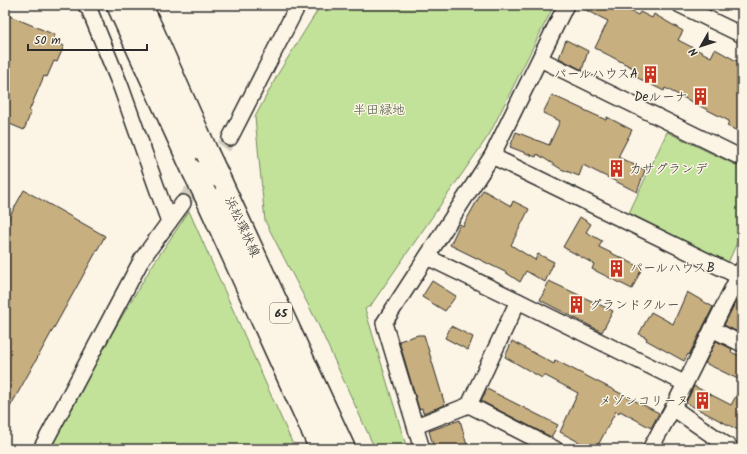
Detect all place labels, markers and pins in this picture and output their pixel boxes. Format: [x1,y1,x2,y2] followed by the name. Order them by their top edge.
[554,64,638,85] place label: パールハウスA
[641,64,661,84] building icon: パールハウスA
[634,87,688,108] place label: Deルーナ
[691,87,711,107] building icon: Deルーナ
[606,159,626,179] building icon: カサグランデ
[629,159,708,180] place label: カサグランデ
[607,258,627,278] building icon: パールハウスB
[630,258,715,279] place label: パールハウスB
[566,295,586,315] building icon: グランドクルー
[589,295,680,316] place label: グランドクルー
[599,391,689,412] place label: メゾンコリーヌ
[692,391,712,411] building icon: メゾンコリーヌ

